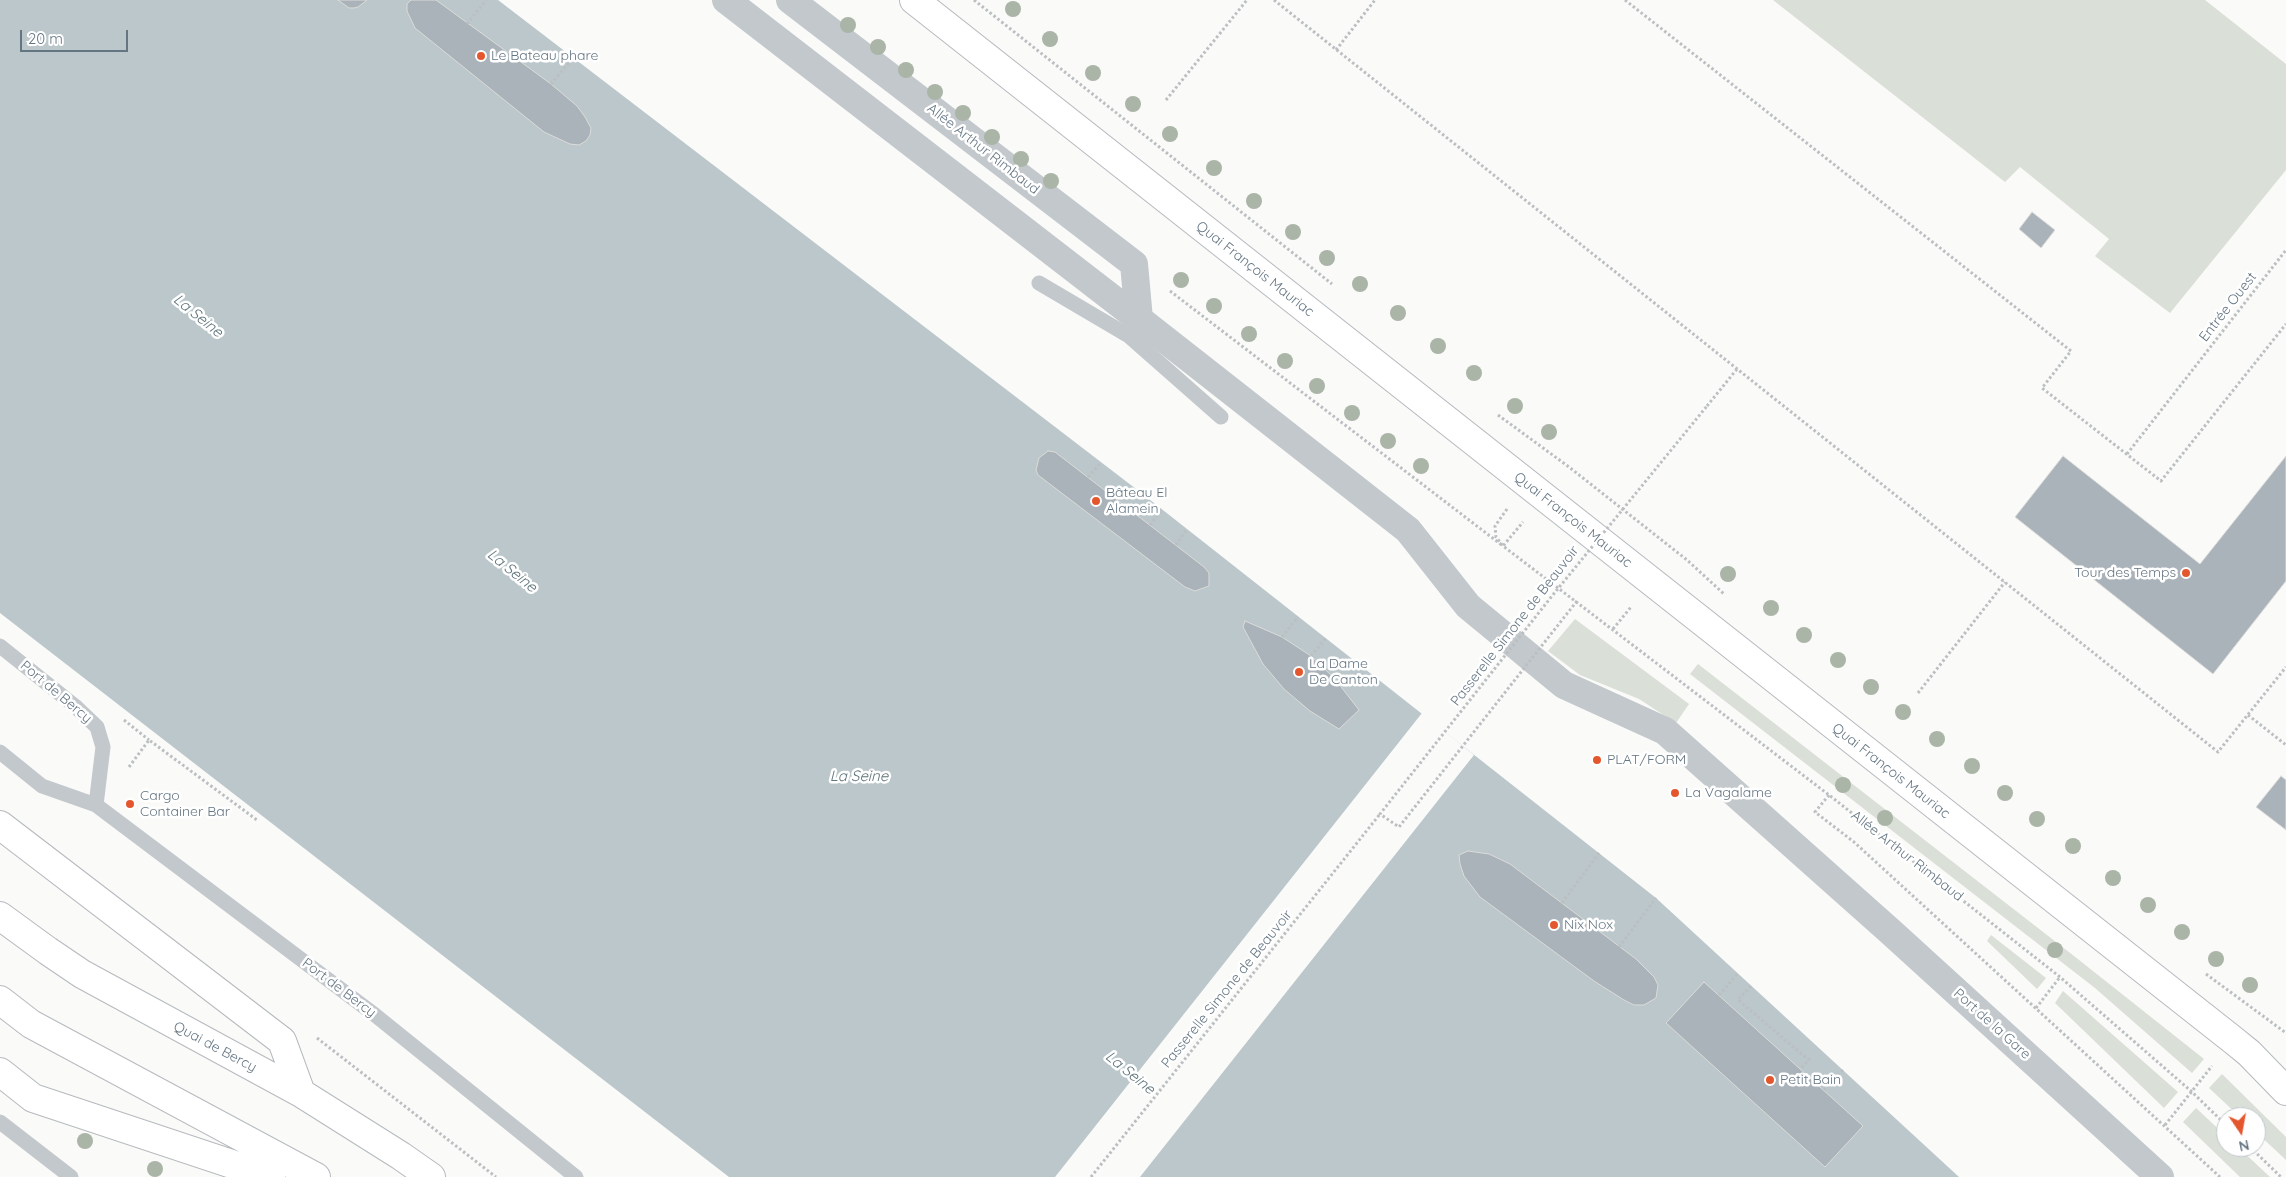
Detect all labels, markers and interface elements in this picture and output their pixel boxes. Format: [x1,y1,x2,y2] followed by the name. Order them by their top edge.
[22,20,130,52] scale bar
[28,29,63,48] text: 20 m
[491,48,598,64] place label: Le Bateau phare
[475,50,487,62] marker: Le Bateau phare
[924,100,1042,198] street label: Allée Arthur Rimbaud
[1193,218,1317,320] street label: Quai François Mauriac
[2196,269,2260,345] street label: Entrée Ouest
[170,291,226,341] water label: La Seine
[1511,469,1635,571] street label: Quai François Mauriac
[1106,485,1168,518] place label: Bâteau El Alamein
[1090,495,1102,507] marker: Bâteau El Alamein
[1447,543,1583,709] street label: Passerelle Simone de Beauvoir
[484,546,540,596] water label: La Seine
[2074,565,2176,581] place label: Tour des Temps
[2180,567,2192,579] marker: Tour des Temps
[1309,656,1378,689] place label: La Dame De Canton
[17,657,95,727] street label: Port de Bercy
[1293,666,1305,678] marker: La Dame De Canton
[1829,720,1953,822] street label: Quai François Mauriac
[1607,752,1686,768] place label: PLAT/FORM
[1591,754,1603,766] marker: PLAT/FORM
[830,767,888,785] water label: La Seine
[1685,785,1772,801] place label: La Vagalame
[1669,787,1681,799] marker: La Vagalame
[140,788,230,820] place label: Cargo Container Bar
[124,798,136,810] marker: Cargo Container Bar
[1848,807,1966,905] street label: Allée Arthur Rimbaud
[1158,907,1296,1071] street label: Passerelle Simone de Beauvoir
[1564,917,1613,933] place label: Nix Nox
[1548,919,1560,931] marker: Nix Nox
[299,955,379,1021] street label: Port de Bercy
[1950,985,2034,1063] street label: Port de la Gare
[171,1018,259,1076] street label: Quai de Bercy
[1102,1048,1158,1098] water label: La Seine
[1780,1072,1841,1088] place label: Petit Bain
[1764,1074,1776,1086] marker: Petit Bain
[2216,1107,2266,1157] north arrow
[2237,1136,2251,1156] text: N

